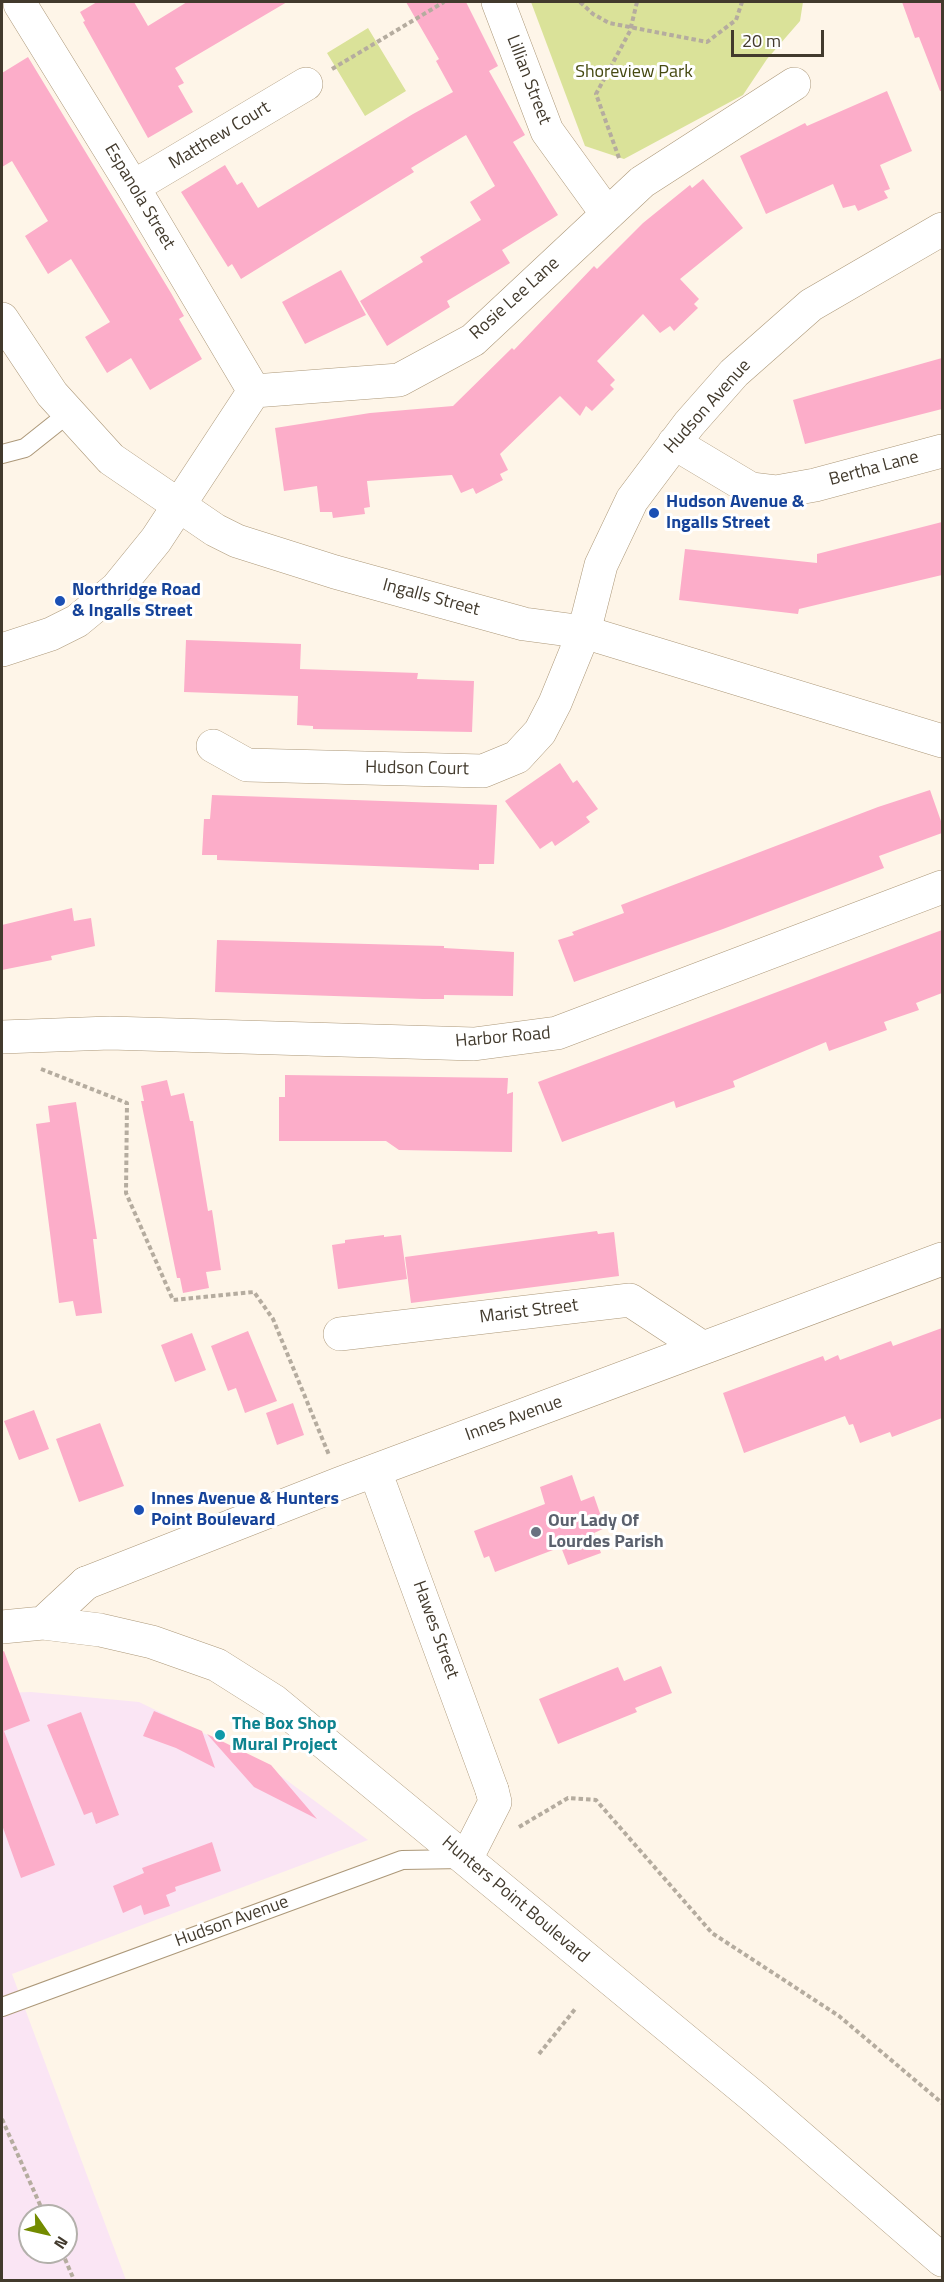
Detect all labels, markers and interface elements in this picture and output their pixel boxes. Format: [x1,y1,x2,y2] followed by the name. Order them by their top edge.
[734,18,827,56] scale bar
[742,27,781,54] text: 20 m
[501,32,555,128] street label: Lillian Street
[575,62,693,84] park label: Shoreview Park
[165,97,275,175] street label: Matthew Court
[99,140,179,254] street label: Espanola Street
[466,253,564,345] street label: Rosie Lee Lane
[660,356,756,458] street label: Hudson Avenue
[827,447,921,491] street label: Bertha Lane
[666,492,804,534] place label: Hudson Avenue & Ingalls Street
[647,506,661,520] marker: Hudson Avenue & Ingalls Street
[380,575,482,621] street label: Ingalls Street
[72,580,201,622] place label: Northridge Road & Ingalls Street
[53,594,67,608] marker: Northridge Road & Ingalls Street
[365,757,469,781] street label: Hudson Court
[454,1023,552,1053] street label: Harbor Road
[478,1295,580,1329] street label: Marist Street
[463,1391,565,1447] street label: Innes Avenue
[151,1489,339,1532] place label: Innes Avenue & Hunters Point Boulevard
[132,1503,146,1517] marker: Innes Avenue & Hunters Point Boulevard
[548,1511,664,1553] place label: Our Lady Of Lourdes Parish
[529,1525,543,1539] marker: Our Lady Of Lourdes Parish
[407,1578,463,1682] street label: Hawes Street
[232,1714,337,1756] place label: The Box Shop Mural Project
[213,1728,227,1742] marker: The Box Shop Mural Project
[437,1832,593,1968] street label: Hunters Point Boulevard
[172,1891,292,1953] street label: Hudson Avenue
[18,2204,78,2264] north arrow
[48,2232,74,2254] text: N

